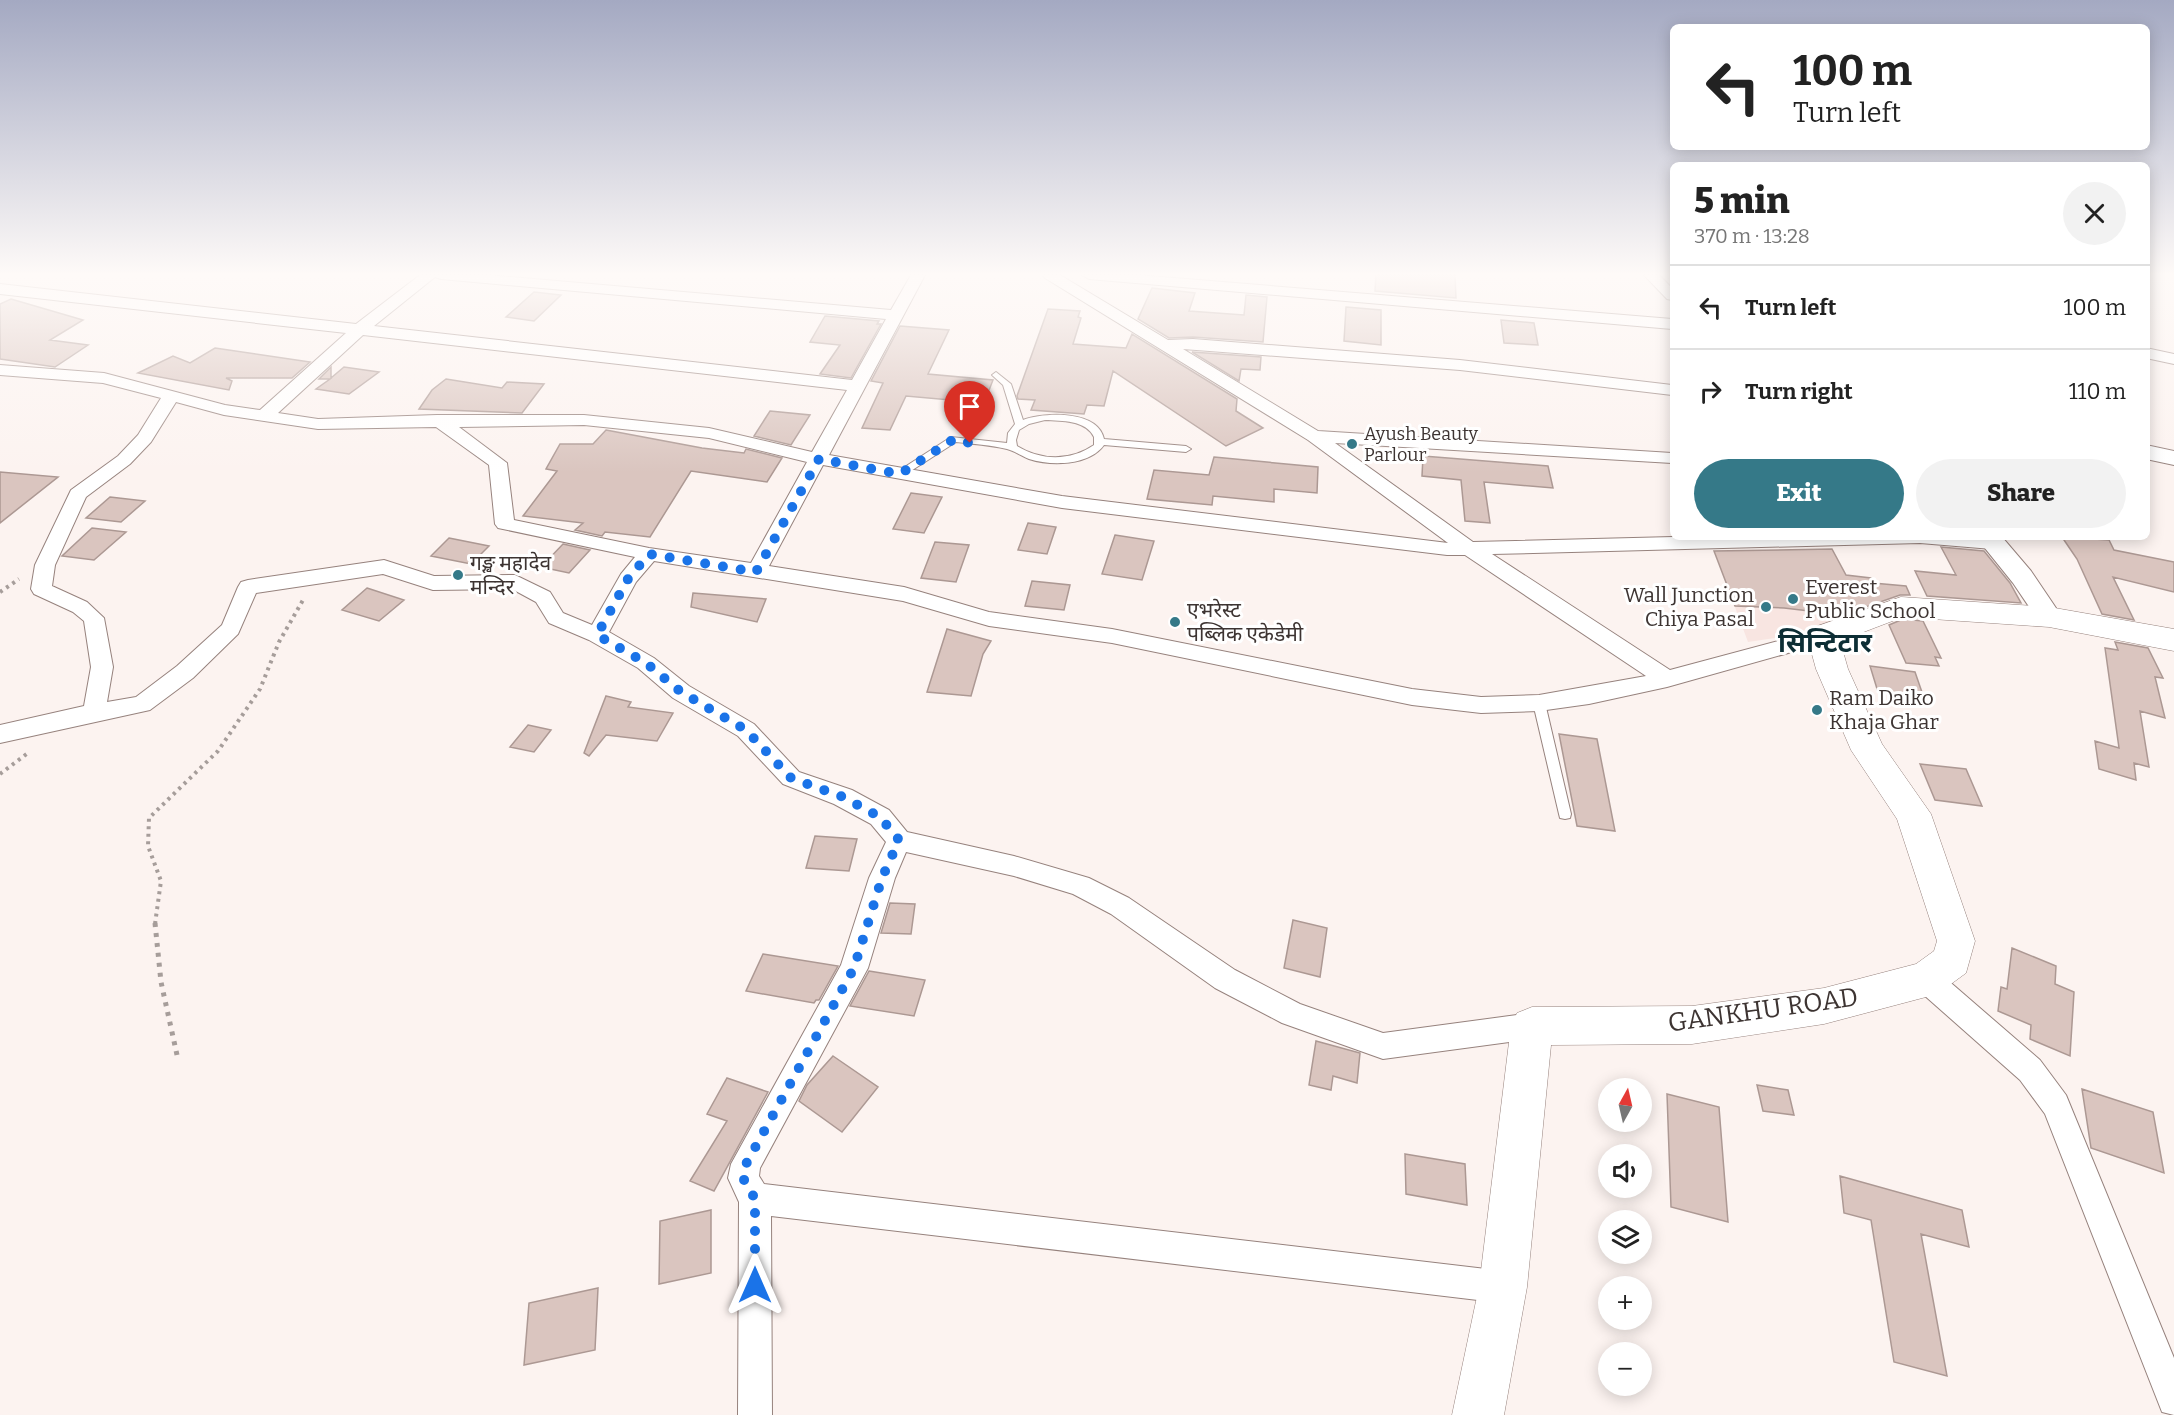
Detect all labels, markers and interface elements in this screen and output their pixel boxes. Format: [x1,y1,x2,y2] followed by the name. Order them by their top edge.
[1793,46,1912,96] text: 100 m
[1694,48,1772,126] icon: left
[1793,97,1901,129] text: Turn left
[1694,179,1790,223] text: 5 min
[2063,182,2126,245] button: close
[1694,224,1810,248] text: 370 m · 13:28
[1694,291,1727,324] icon: left
[1745,294,1837,321] text: Turn left
[2063,294,2126,321] text: 100 m
[1694,375,1727,408] icon: right
[1745,378,1853,405] text: Turn right
[2069,378,2126,405] text: 110 m
[944,381,995,443] pin
[953,390,986,423] icon: arrive
[1364,423,1479,466] place label: Ayush Beauty Parlour
[1345,437,1359,451] marker: Ayush Beauty Parlour
[1694,459,1904,528] button: Exit
[1916,459,2126,528] button: Share
[470,550,552,600] place label: गङ्खु महादेव मन्दिर
[451,568,465,582] marker: गङ्खु महादेव मन्दिर
[1805,574,1936,624] place label: Everest Public School
[1624,582,1754,632] place label: Wall Junction Chiya Pasal
[1786,592,1800,606] marker: Everest Public School
[1187,597,1304,647] place label: एभरेस्ट पब्लिक एकेडेमी
[1759,600,1773,614] marker: Wall Junction Chiya Pasal
[1168,615,1182,629] marker: एभरेस्ट पब्लिक एकेडेमी
[1778,627,1873,659] district label: सिन्टिटार
[1829,685,1939,735] place label: Ram Daiko Khaja Ghar
[1810,703,1824,717] marker: Ram Daiko Khaja Ghar
[1666,981,1860,1039] street label: GANKHU ROAD
[1598,1078,1652,1132] north arrow
[1598,1078,1652,1396] map controls
[1598,1144,1652,1198] button: sound
[1598,1210,1652,1264] button: layers
[723,1253,787,1317] position arrow
[1598,1276,1652,1330] button: +
[1598,1342,1652,1396] button: −

